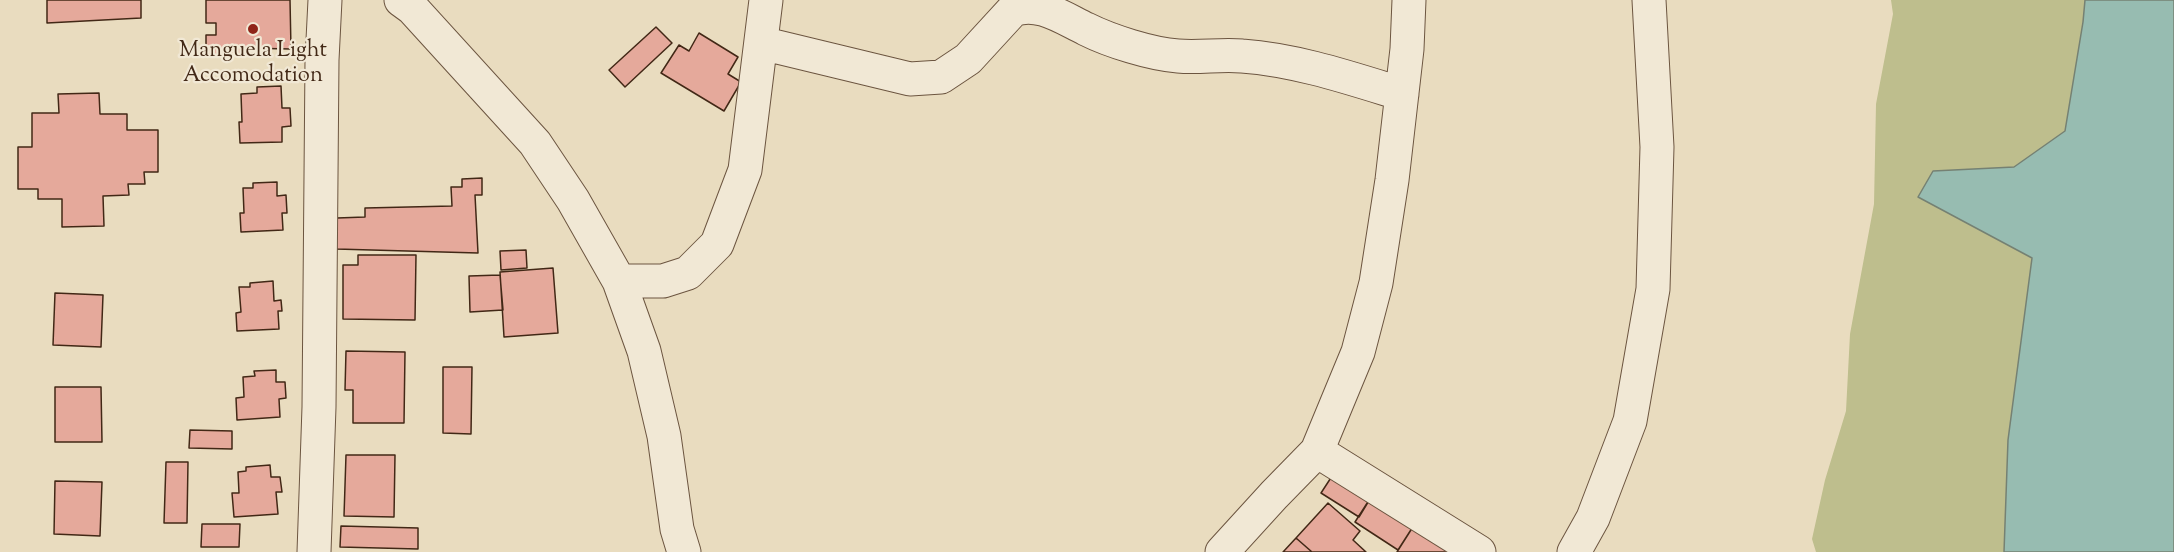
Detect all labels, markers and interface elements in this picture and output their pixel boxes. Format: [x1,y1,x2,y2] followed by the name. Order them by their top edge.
[246,22,260,36] marker: Manguela Light Accomodation
[179,39,327,90] place label: Manguela Light Accomodation

